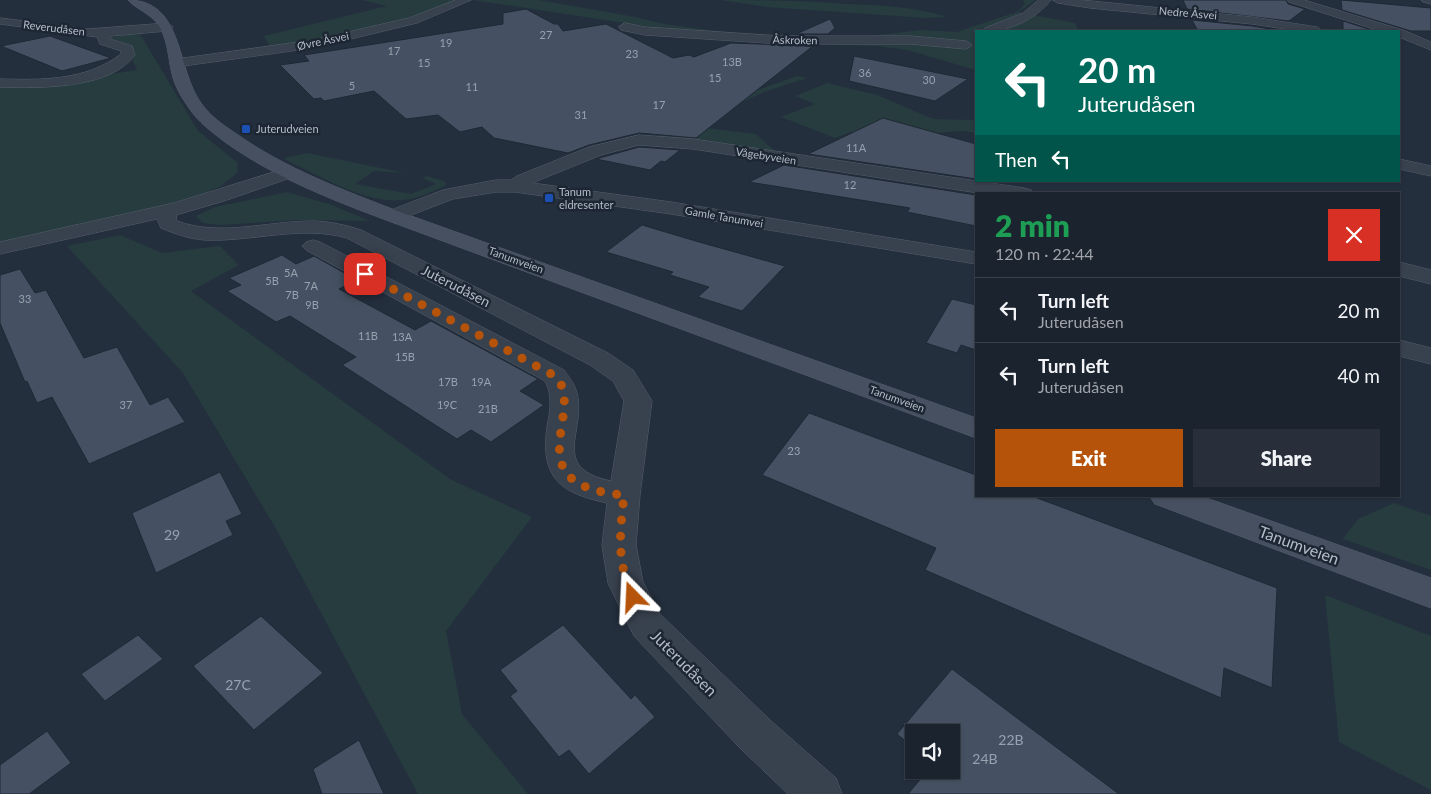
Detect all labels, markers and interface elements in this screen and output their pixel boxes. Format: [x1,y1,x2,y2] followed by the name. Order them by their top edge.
[1158,3,1218,22] street label: Nedre Åsvei
[22,17,86,38] street label: Reverudåsen
[540,28,552,41] house number: 27
[296,29,350,52] street label: Øvre Åsvei
[772,33,818,46] street label: Åskroken
[440,36,452,49] house number: 19
[388,44,400,57] house number: 17
[626,47,638,60] house number: 23
[1078,48,1156,90] text: 20 m
[995,50,1060,115] icon: left
[722,55,742,68] house number: 13B
[418,56,430,69] house number: 15
[859,66,871,79] house number: 36
[709,71,721,84] house number: 15
[923,73,936,86] house number: 30
[349,79,355,92] house number: 5
[466,80,478,93] house number: 11
[1078,90,1196,117] text: Juterudåsen
[653,98,665,111] house number: 17
[575,108,587,121] house number: 31
[256,122,319,135] place label: Juterudveien
[240,123,252,135] marker: Juterudveien
[846,141,867,154] house number: 11A
[735,144,797,167] street label: Vågebyveien
[1047,145,1075,173] icon: left
[995,148,1037,171] text: Then
[844,178,856,191] house number: 12
[559,185,614,211] place label: Tanum eldresenter
[543,192,555,204] marker: Tanum eldresenter
[684,203,765,230] street label: Gamle Tanumvei
[995,207,1070,243] text: 2 min
[1328,209,1380,261] button: close
[487,244,546,276] street label: Tanumveien
[995,244,1094,263] text: 120 m · 22:44
[344,253,386,295] pin
[351,260,379,288] icon: arrive
[419,261,493,310] street label: Juterudåsen
[284,266,298,279] house number: 5A
[265,274,279,287] house number: 5B
[304,279,318,292] house number: 7A
[285,288,299,301] house number: 7B
[1038,289,1109,312] text: Turn left
[19,292,31,305] house number: 33
[995,296,1023,324] icon: left
[305,298,319,311] house number: 9B
[1337,299,1380,322] text: 20 m
[1038,312,1124,331] text: Juterudåsen
[358,329,378,342] house number: 11B
[392,330,413,343] house number: 13A
[395,350,415,363] house number: 15B
[1038,354,1109,377] text: Turn left
[995,361,1023,389] icon: left
[1337,364,1380,387] text: 40 m
[438,375,458,388] house number: 17B
[471,375,492,388] house number: 19A
[1038,377,1124,396] text: Juterudåsen
[868,383,927,415] street label: Tanumveien
[120,398,132,411] house number: 37
[437,398,458,411] house number: 19C
[478,402,498,415] house number: 21B
[995,429,1183,487] button: Exit
[1193,429,1380,487] button: Share
[788,444,800,457] house number: 23
[1256,521,1342,568] street label: Tanumveien
[164,526,180,543] house number: 29
[606,570,658,622] position arrow
[647,626,721,700] street label: Juterudåsen
[225,676,251,693] house number: 27C
[905,724,960,779] map controls
[905,724,960,779] button: sound
[998,731,1024,748] house number: 22B
[972,750,998,767] house number: 24B

